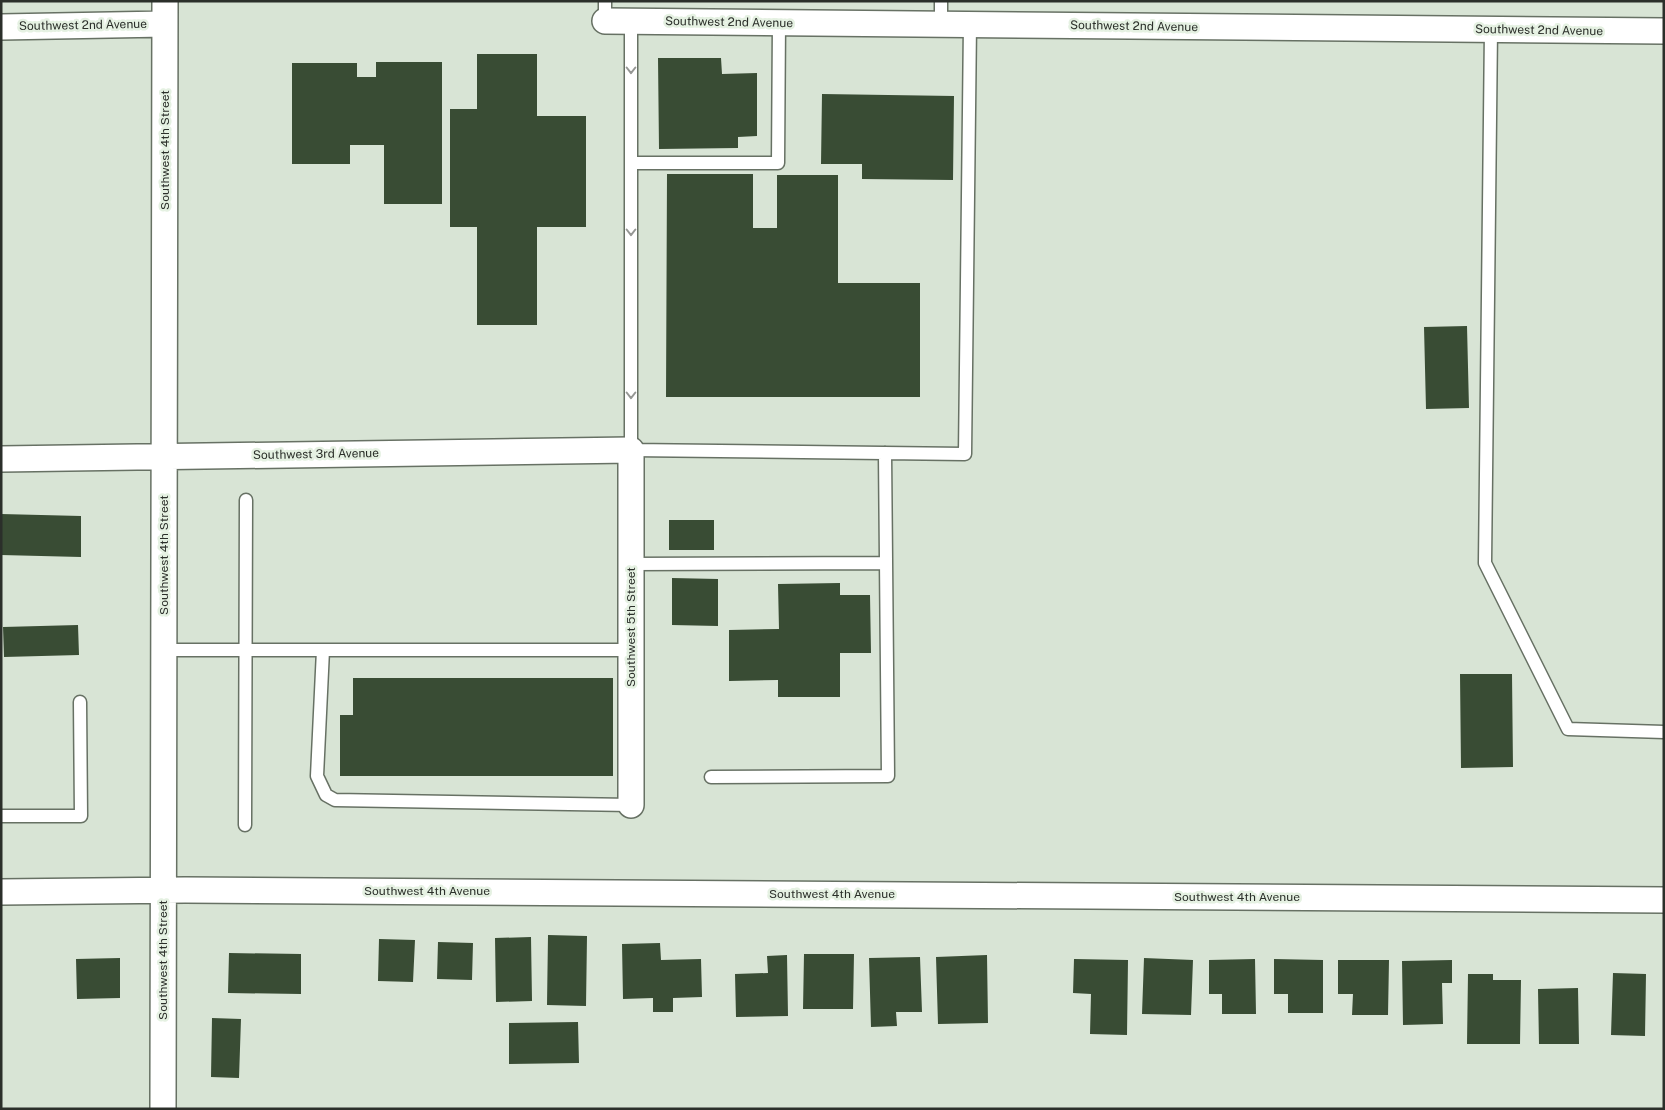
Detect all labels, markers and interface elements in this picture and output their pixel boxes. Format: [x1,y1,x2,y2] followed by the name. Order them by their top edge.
[665,14,793,30] street label: Southwest 2nd Avenue
[19,17,147,33] street label: Southwest 2nd Avenue
[1070,18,1198,34] street label: Southwest 2nd Avenue
[1475,22,1603,38] street label: Southwest 2nd Avenue
[626,66,636,74] one-way arrow
[158,90,172,210] street label: Southwest 4th Street
[626,228,636,236] one-way arrow
[626,391,636,399] one-way arrow
[253,446,379,462] street label: Southwest 3rd Avenue
[157,495,171,615] street label: Southwest 4th Street
[624,567,638,687] street label: Southwest 5th Street
[364,884,490,898] street label: Southwest 4th Avenue
[769,887,895,901] street label: Southwest 4th Avenue
[1174,890,1300,904] street label: Southwest 4th Avenue
[156,900,170,1020] street label: Southwest 4th Street

